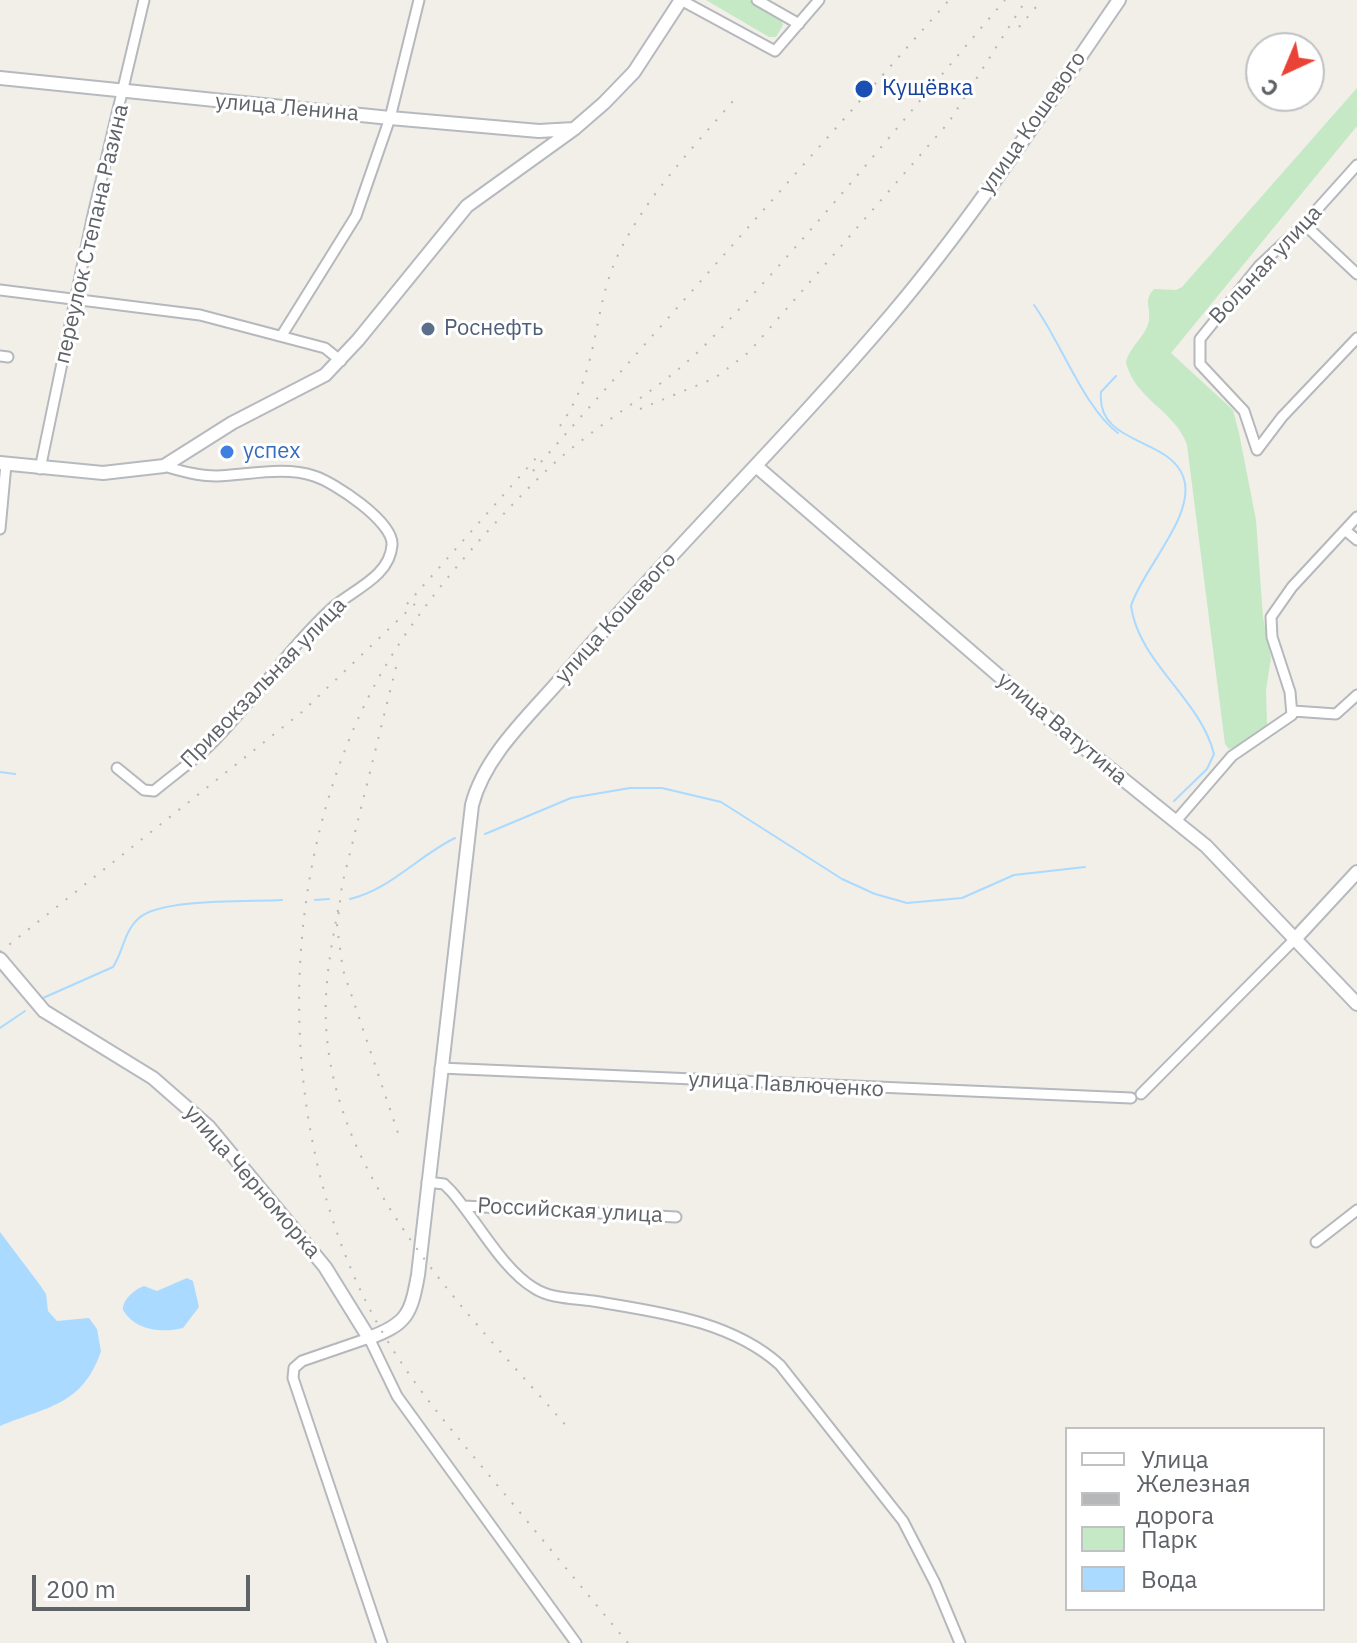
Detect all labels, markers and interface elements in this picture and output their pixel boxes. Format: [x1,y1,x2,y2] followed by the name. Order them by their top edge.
[1245,32,1325,112] north arrow
[974,47,1092,199] street label: улица Кошевого
[1254,73,1285,104] text: С
[882,76,973,102] place label: Кущёвка
[853,78,875,100] marker: Кущёвка
[214,89,360,127] street label: улица Ленина
[49,102,135,366] street label: переулок Степана Разина
[1204,200,1328,330] street label: Вольная улица
[444,316,543,342] place label: Роснефть
[419,320,437,338] marker: Роснефть
[243,439,300,465] place label: успех
[218,443,236,461] marker: успех
[550,547,682,689] street label: улица Кошевого
[176,592,352,774] street label: Привокзальная улица
[992,667,1132,791] street label: улица Ватутина
[688,1067,884,1103] street label: улица Павлюченко
[178,1100,326,1264] street label: улица Черноморка
[477,1193,663,1229] street label: Российская улица
[1065,1427,1325,1611] legend
[1141,1443,1209,1475] text: Улица
[1136,1467,1251,1531] text: Железная дорога
[1141,1523,1198,1555] text: Парк
[36,1559,254,1609] scale bar
[1141,1563,1197,1595] text: Вода
[46,1573,116,1605] text: 200 m

